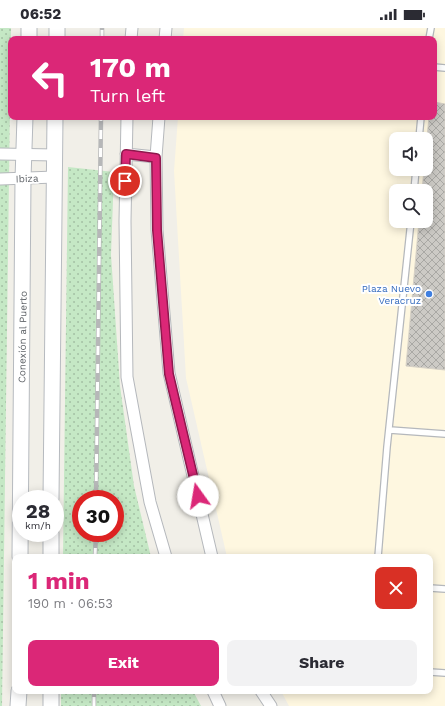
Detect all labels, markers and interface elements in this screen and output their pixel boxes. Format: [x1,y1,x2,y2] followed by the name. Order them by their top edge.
[20,5,61,23] text: 06:52
[90,51,171,84] text: 170 m
[24,52,76,104] icon: left
[90,85,165,106] text: Turn left
[389,132,433,228] map controls
[389,132,433,176] button: sound
[108,164,142,198] pin
[114,170,136,192] icon: arrive
[15,173,39,184] street label: Ibiza
[389,184,433,228] button: search
[362,283,421,306] place label: Plaza Nuevo Veracruz
[424,289,434,299] marker: Plaza Nuevo Veracruz
[16,291,29,383] street label: Conexión al Puerto
[177,475,219,517] position arrow
[72,490,124,542] speed limit sign: 30
[26,499,50,523] text: 28
[25,520,51,531] text: km/h
[28,567,90,595] text: 1 min
[375,567,417,609] button: close
[28,596,113,611] text: 190 m · 06:53
[28,640,219,686] button: Exit
[227,640,417,686] button: Share

